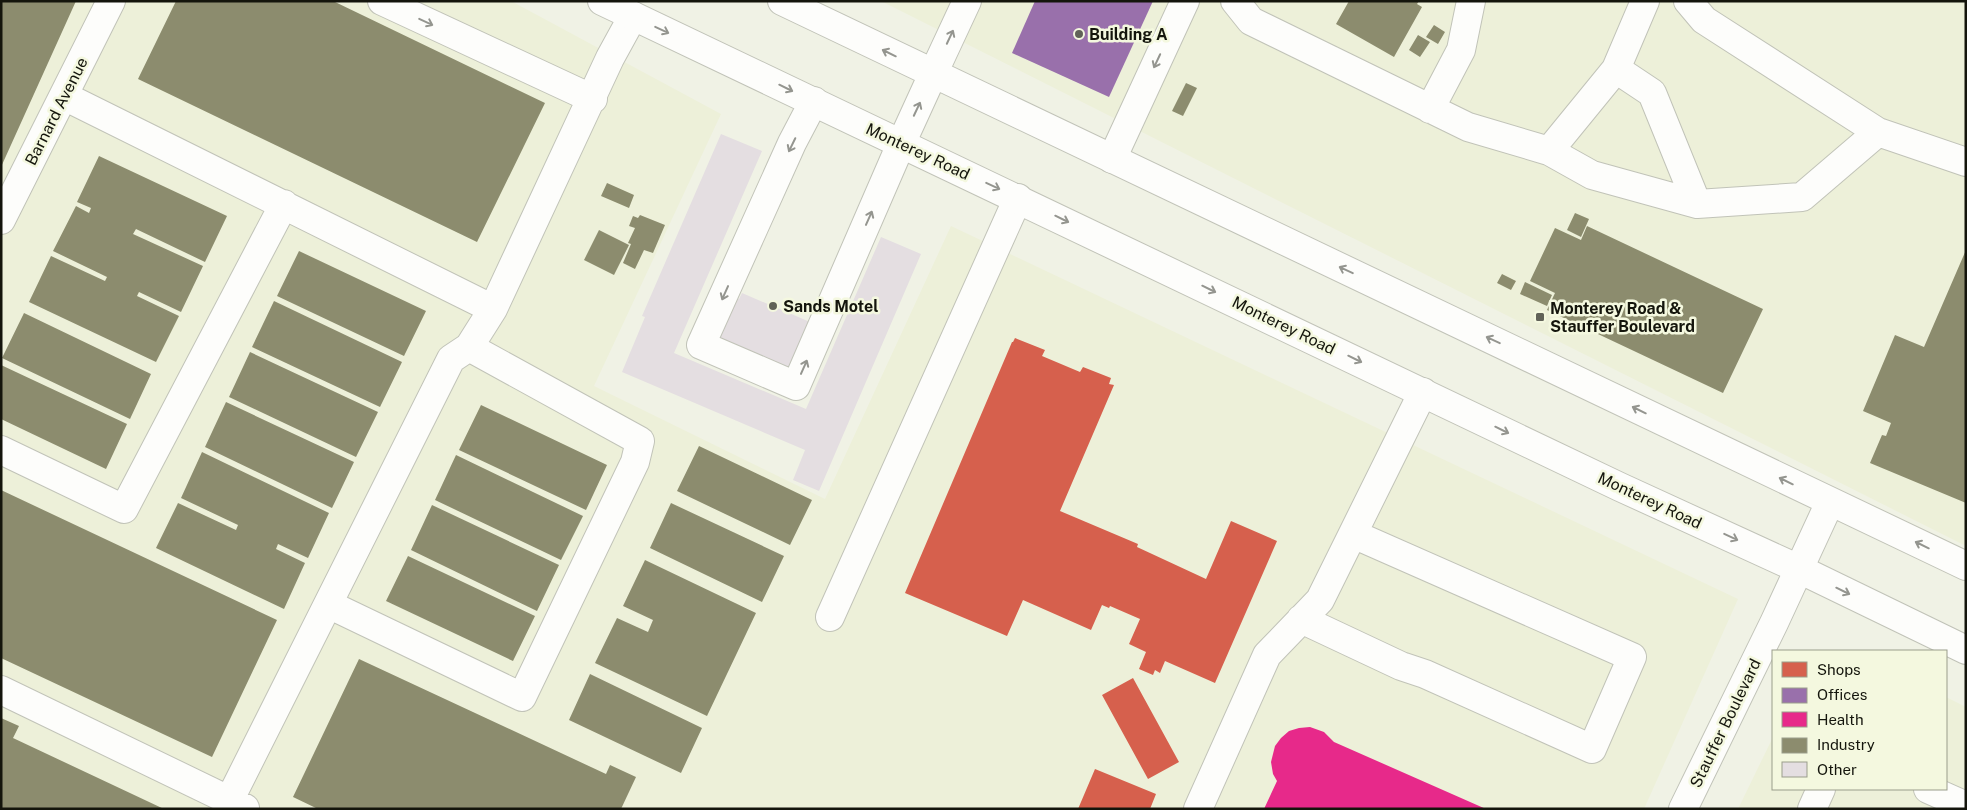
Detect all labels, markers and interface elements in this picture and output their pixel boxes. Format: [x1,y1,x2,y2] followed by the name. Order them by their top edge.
[418,17,433,27] one-way arrow
[654,25,669,35] one-way arrow
[1089,25,1168,44] place label: Building A
[1073,28,1085,40] marker: Building A
[946,30,956,45] one-way arrow
[882,47,897,57] one-way arrow
[1151,53,1161,68] one-way arrow
[21,54,92,168] street label: Barnard Avenue
[778,84,793,93] one-way arrow
[913,102,923,117] one-way arrow
[863,119,973,184] street label: Monterey Road
[786,137,796,152] one-way arrow
[985,182,1000,192] one-way arrow
[865,211,875,226] one-way arrow
[1054,215,1069,224] one-way arrow
[1339,265,1354,275] one-way arrow
[719,285,729,300] one-way arrow
[1201,285,1216,294] one-way arrow
[1229,292,1338,359] street label: Monterey Road
[783,297,878,316] place label: Sands Motel
[1550,299,1695,336] place label: Monterey Road & Stauffer Boulevard
[767,300,779,312] marker: Sands Motel
[1534,311,1546,323] marker: Monterey Road & Stauffer Boulevard
[1486,335,1501,344] one-way arrow
[1347,355,1362,364] one-way arrow
[800,360,810,375] one-way arrow
[1632,405,1647,415] one-way arrow
[1494,425,1509,435] one-way arrow
[1595,468,1705,533] street label: Monterey Road
[1779,475,1794,485] one-way arrow
[1723,533,1738,543] one-way arrow
[1915,540,1930,549] one-way arrow
[1835,586,1850,596] one-way arrow
[1772,650,1947,790] legend
[1686,656,1765,791] street label: Stauffer Boulevard
[1817,661,1861,678] text: Shops
[1817,686,1867,703] text: Offices
[1817,711,1864,728] text: Health
[1817,736,1875,753] text: Industry
[1817,761,1857,778] text: Other

